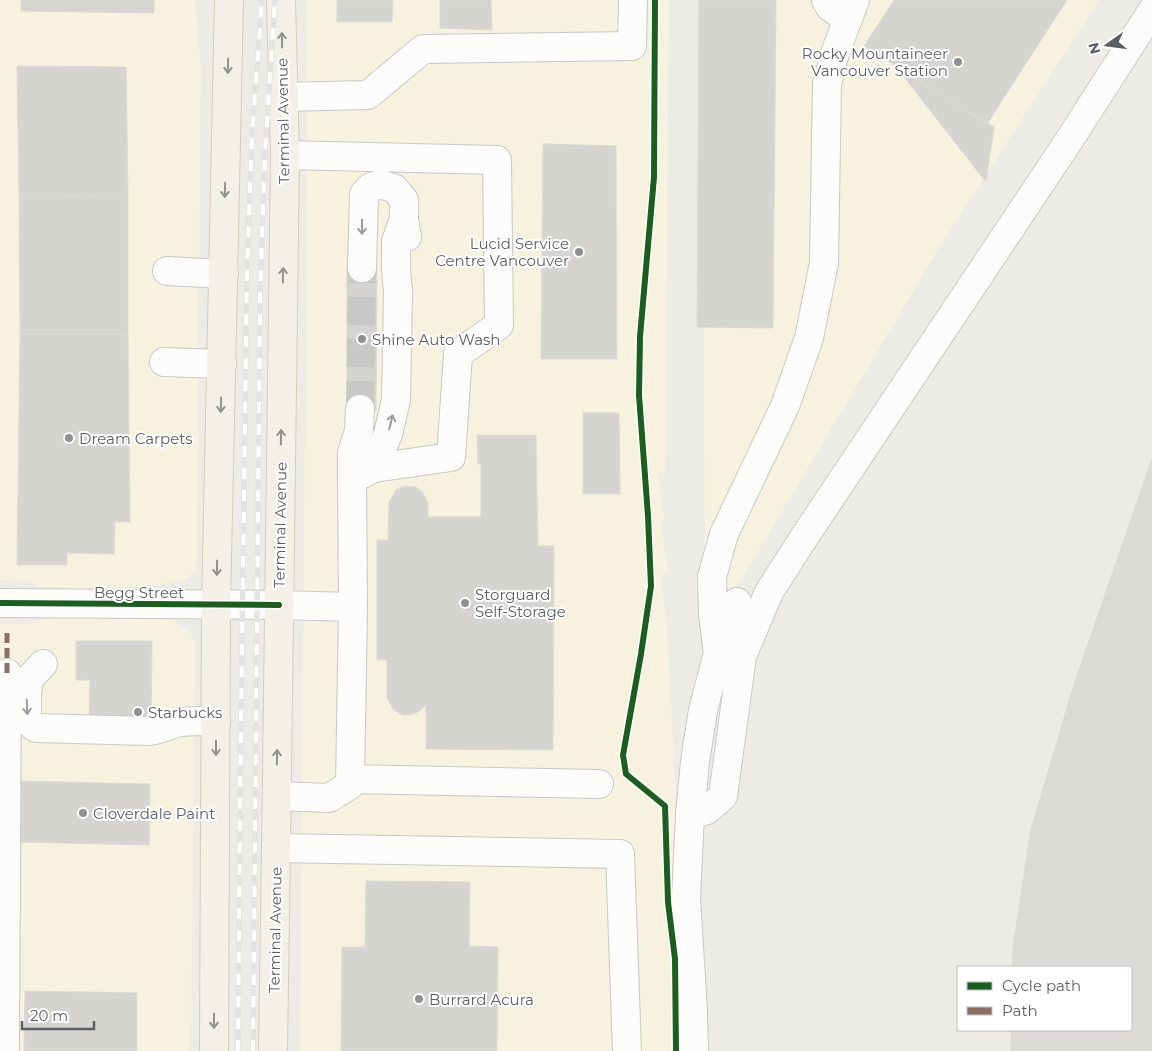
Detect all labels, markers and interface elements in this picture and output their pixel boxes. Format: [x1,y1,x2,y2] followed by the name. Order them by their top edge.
[1082,20,1132,70] north arrow
[277,32,287,48] one-way arrow
[1084,40,1104,56] text: N
[802,44,948,80] place label: Rocky Mountaineer Vancouver Station
[952,56,964,68] marker: Rocky Mountaineer Vancouver Station
[223,58,232,74] one-way arrow
[272,58,294,184] street label: Terminal Avenue
[220,182,230,198] one-way arrow
[357,218,367,234] one-way arrow
[435,234,569,270] place label: Lucid Service Centre Vancouver
[573,246,585,258] marker: Lucid Service Centre Vancouver
[278,267,288,284] one-way arrow
[372,330,501,349] place label: Shine Auto Wash
[356,333,368,345] marker: Shine Auto Wash
[216,397,226,413] one-way arrow
[386,415,396,431] one-way arrow
[79,429,193,448] place label: Dream Carpets
[276,430,286,446] one-way arrow
[63,432,75,444] marker: Dream Carpets
[269,462,291,588] street label: Terminal Avenue
[212,560,222,576] one-way arrow
[94,583,184,602] street label: Begg Street
[475,585,566,621] place label: Storguard Self-Storage
[459,597,471,609] marker: Storguard Self-Storage
[22,698,32,714] one-way arrow
[148,703,222,722] place label: Starbucks
[132,706,144,718] marker: Starbucks
[211,740,221,756] one-way arrow
[272,750,282,766] one-way arrow
[93,804,215,823] place label: Cloverdale Paint
[77,807,89,819] marker: Cloverdale Paint
[264,867,286,993] street label: Terminal Avenue
[957,966,1132,1031] legend
[1002,976,1081,995] text: Cycle path
[429,990,534,1009] place label: Burrard Acura
[413,993,425,1005] marker: Burrard Acura
[22,998,95,1030] scale bar
[1002,1001,1038,1020] text: Path
[30,1006,68,1025] text: 20 m
[210,1012,219,1028] one-way arrow

